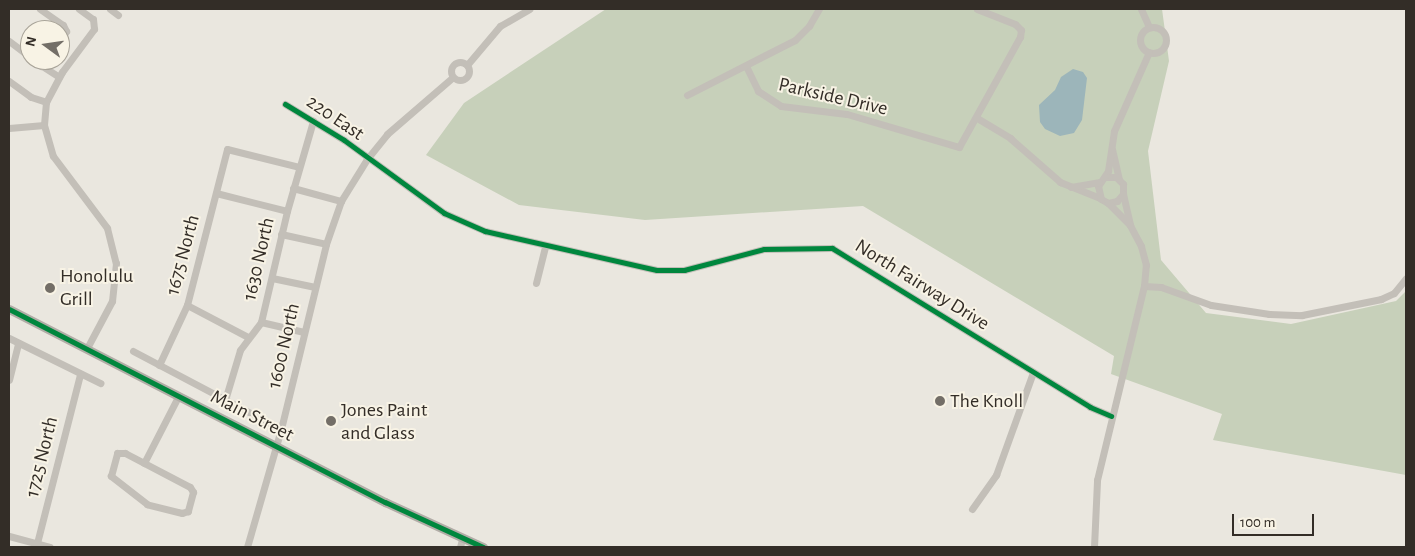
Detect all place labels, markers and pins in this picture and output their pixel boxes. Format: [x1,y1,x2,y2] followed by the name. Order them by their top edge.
[60,264,133,311] place label: Honolulu Grill
[44,282,56,294] marker: Honolulu Grill
[950,389,1023,413] place label: The Knoll
[934,395,946,407] marker: The Knoll
[341,398,427,445] place label: Jones Paint and Glass
[325,415,337,427] marker: Jones Paint and Glass

